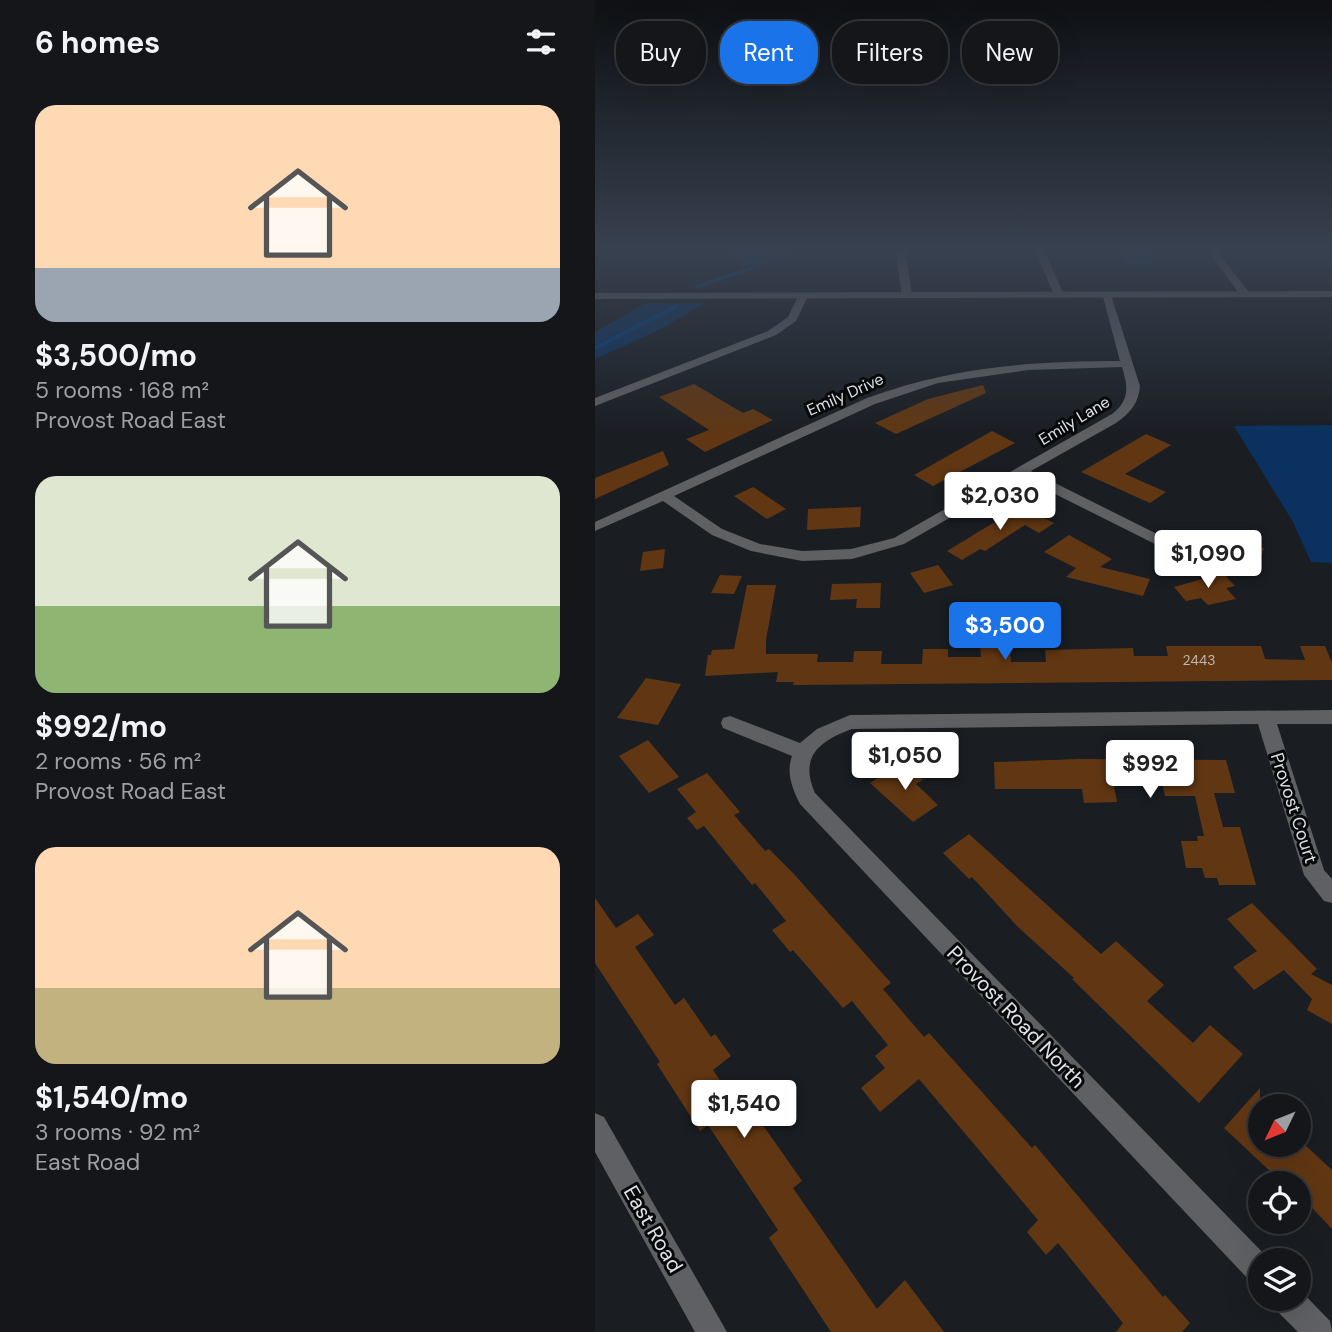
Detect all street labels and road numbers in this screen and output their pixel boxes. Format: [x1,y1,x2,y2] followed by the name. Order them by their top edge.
[804,368,887,421] street label: Emily Drive
[1035,391,1114,450] street label: Emily Lane
[1265,750,1323,866] street label: Provost Court
[941,940,1091,1094] street label: Provost Road North
[617,1180,689,1278] street label: East Road

